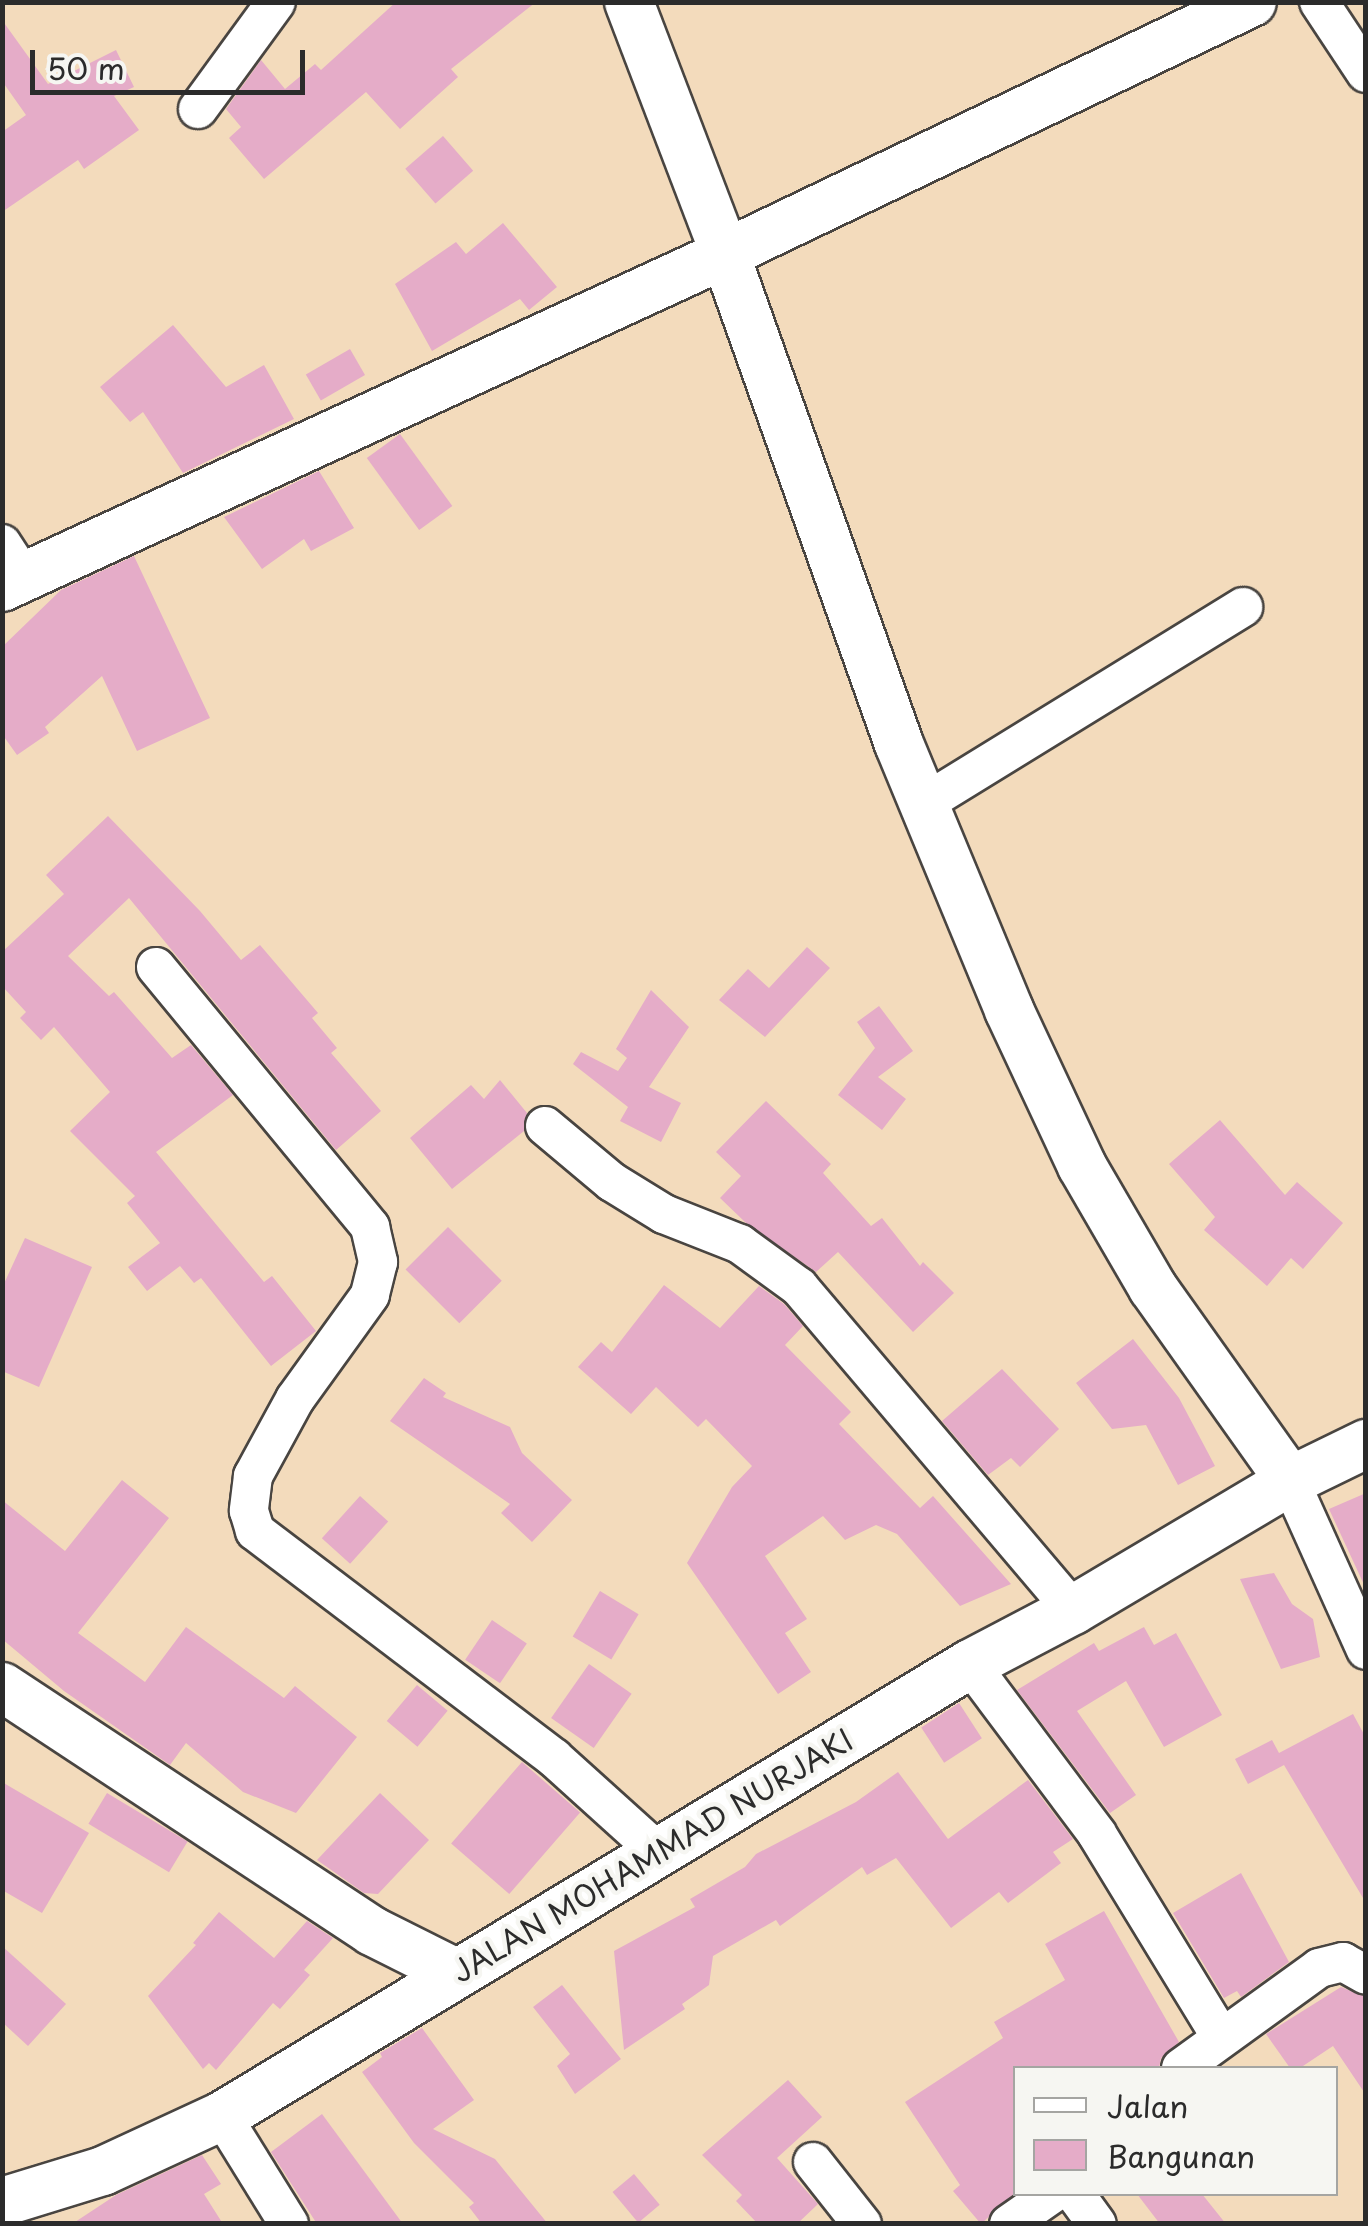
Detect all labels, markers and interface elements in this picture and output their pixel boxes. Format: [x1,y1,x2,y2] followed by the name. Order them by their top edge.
[35,30,310,92] scale bar
[47,45,125,90] text: 50 m
[447,1722,857,1988] street label: JALAN MOHAMMAD NURJAKI
[1013,2066,1338,2196] legend
[1107,2083,1188,2128] text: Jalan
[1107,2133,1255,2178] text: Bangunan

